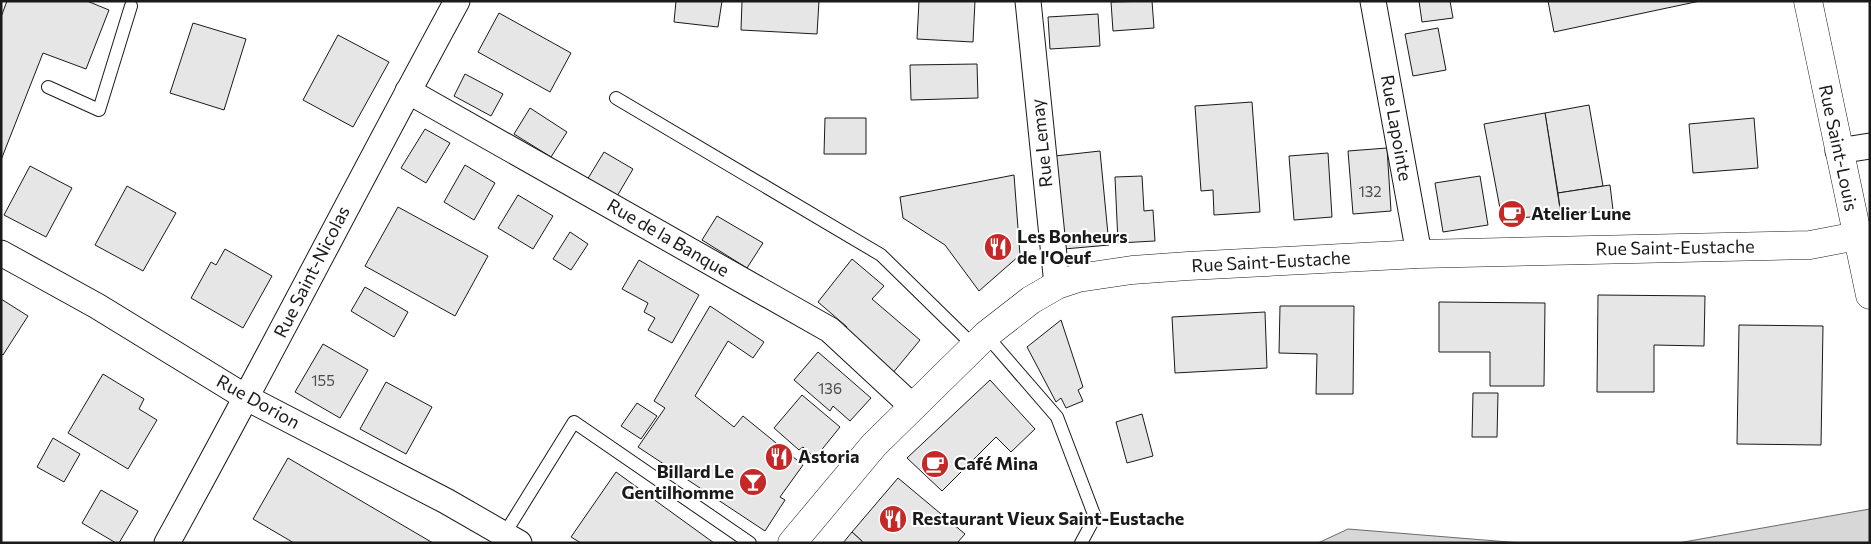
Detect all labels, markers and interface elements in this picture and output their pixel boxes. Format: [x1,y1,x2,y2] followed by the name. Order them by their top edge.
[1377,73,1417,183] street label: Rue Lapointe
[1815,83,1863,213] street label: Rue Saint-Louis
[1025,98,1057,189] street label: Rue Lemay
[1358,182,1382,200] house number: 132
[604,193,733,281] street label: Rue de la Banque
[1497,199,1527,229] cafe icon: Atelier Lune
[268,202,354,341] street label: Rue Saint-Nicolas
[1531,202,1631,224] place label: Atelier Lune
[1017,225,1128,268] place label: Les Bonheurs de l'Oeuf
[983,232,1013,262] restaurant icon: Les Bonheurs de l'Oeuf
[1595,235,1755,259] street label: Rue Saint-Eustache
[1191,246,1351,276] street label: Rue Saint-Eustache
[213,369,304,433] street label: Rue Dorion
[311,371,335,389] house number: 155
[818,379,842,397] house number: 136
[764,442,794,472] restaurant icon: Astoria
[798,445,859,467] place label: Astoria
[920,449,950,479] cafe icon: Café Mina
[954,452,1038,474] place label: Café Mina
[621,460,734,503] place label: Billard Le Gentilhomme
[738,467,768,497] bar icon: Billard Le Gentilhomme
[878,504,908,534] restaurant icon: Restaurant Vieux Saint-Eustache
[912,507,1184,529] place label: Restaurant Vieux Saint-Eustache

